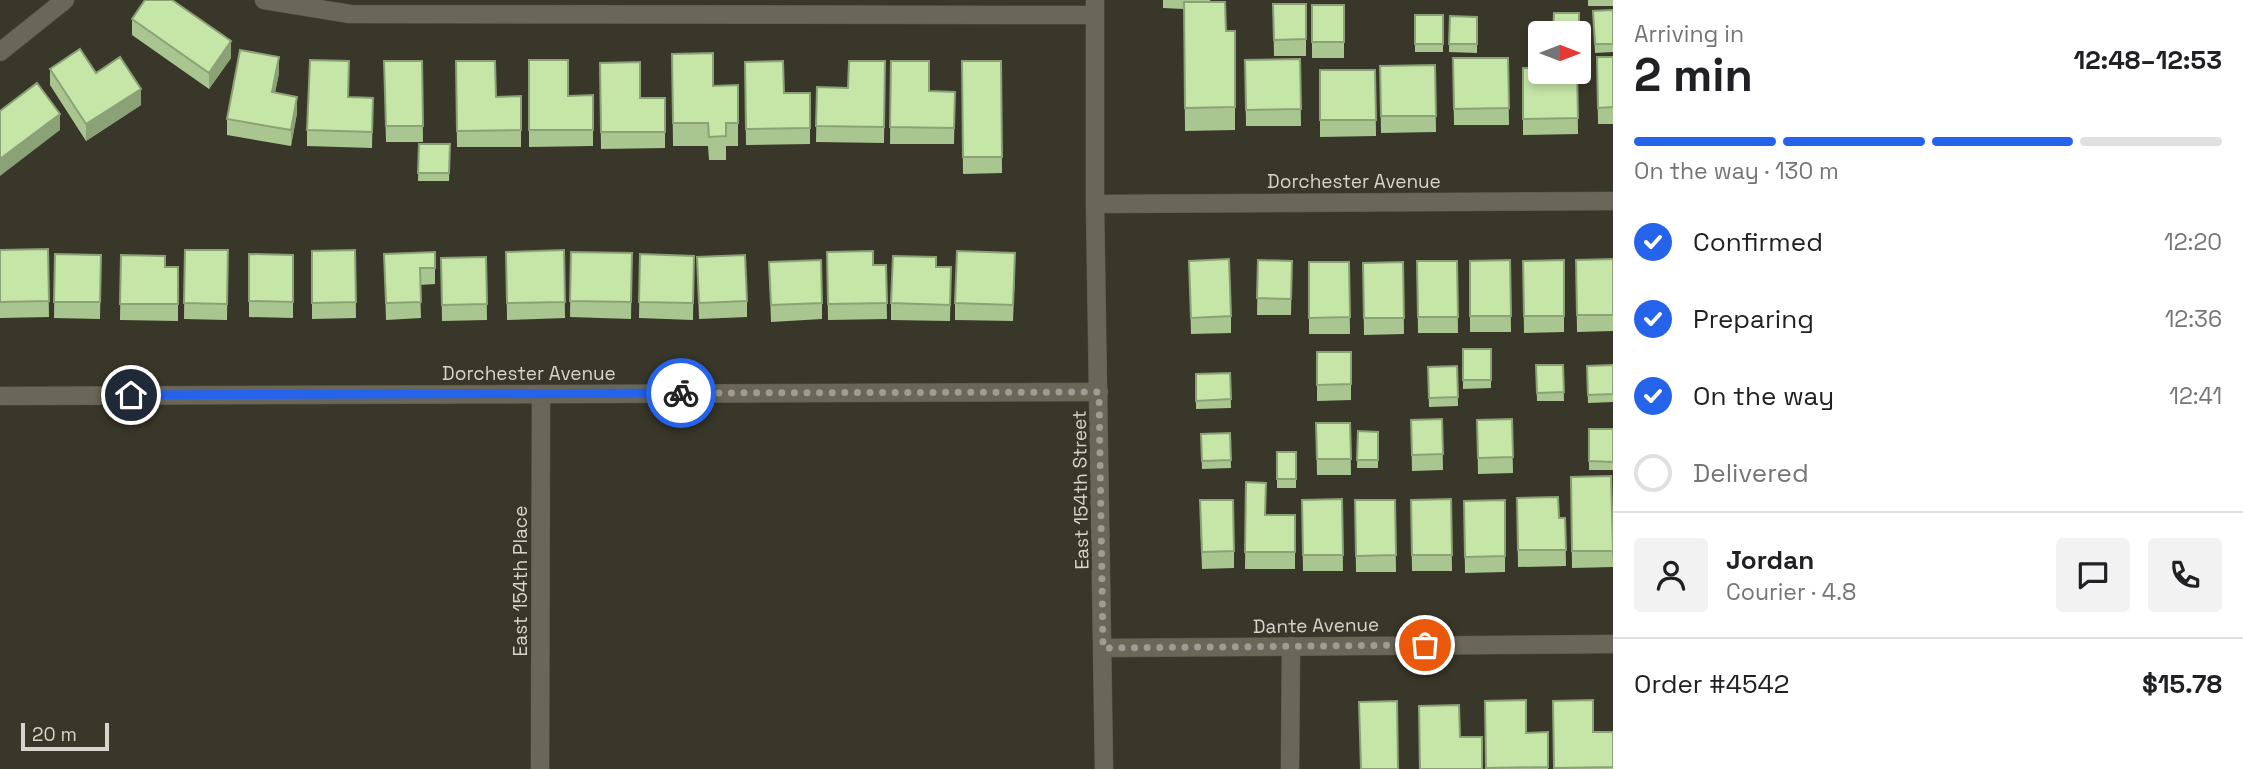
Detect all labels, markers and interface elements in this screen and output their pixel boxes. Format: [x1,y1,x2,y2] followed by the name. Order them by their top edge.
[1634,19,1744,49] text: Arriving in
[1528,21,1591,84] north arrow
[1528,21,1591,84] map controls
[2073,43,2222,77] text: 12:48–12:53
[1634,46,1753,104] text: 2 min
[1634,156,1839,186] text: On the way · 130 m
[1267,169,1441,194] street label: Dorchester Avenue
[1634,223,1672,261] icon: check
[1693,225,1823,259] text: Confirmed
[2164,227,2222,257] text: 12:20
[1634,300,1672,338] icon: check
[1693,302,1814,336] text: Preparing
[2165,304,2222,334] text: 12:36
[646,358,716,428] courier
[442,361,616,386] street label: Dorchester Avenue
[101,365,161,425] pin
[662,374,700,412] icon: bike
[112,376,150,414] icon: home
[1634,377,1672,415] icon: check
[1693,379,1834,413] text: On the way
[2169,381,2222,411] text: 12:41
[1067,410,1094,570] street label: East 154th Street
[1693,456,1809,490] text: Delivered
[508,506,533,656] street label: East 154th Place
[1634,538,1708,612] button: person
[2056,538,2130,612] button: chat
[2148,538,2222,612] button: phone
[1726,543,1814,577] text: Jordan
[1726,577,1856,607] text: Courier · 4.8
[1253,612,1379,639] street label: Dante Avenue
[1395,615,1455,675] pin
[1406,626,1444,664] icon: bag
[1634,667,1789,701] text: Order #4542
[2142,667,2222,701] text: $15.78
[21,720,108,752] scale bar
[32,722,77,747] text: 20 m

